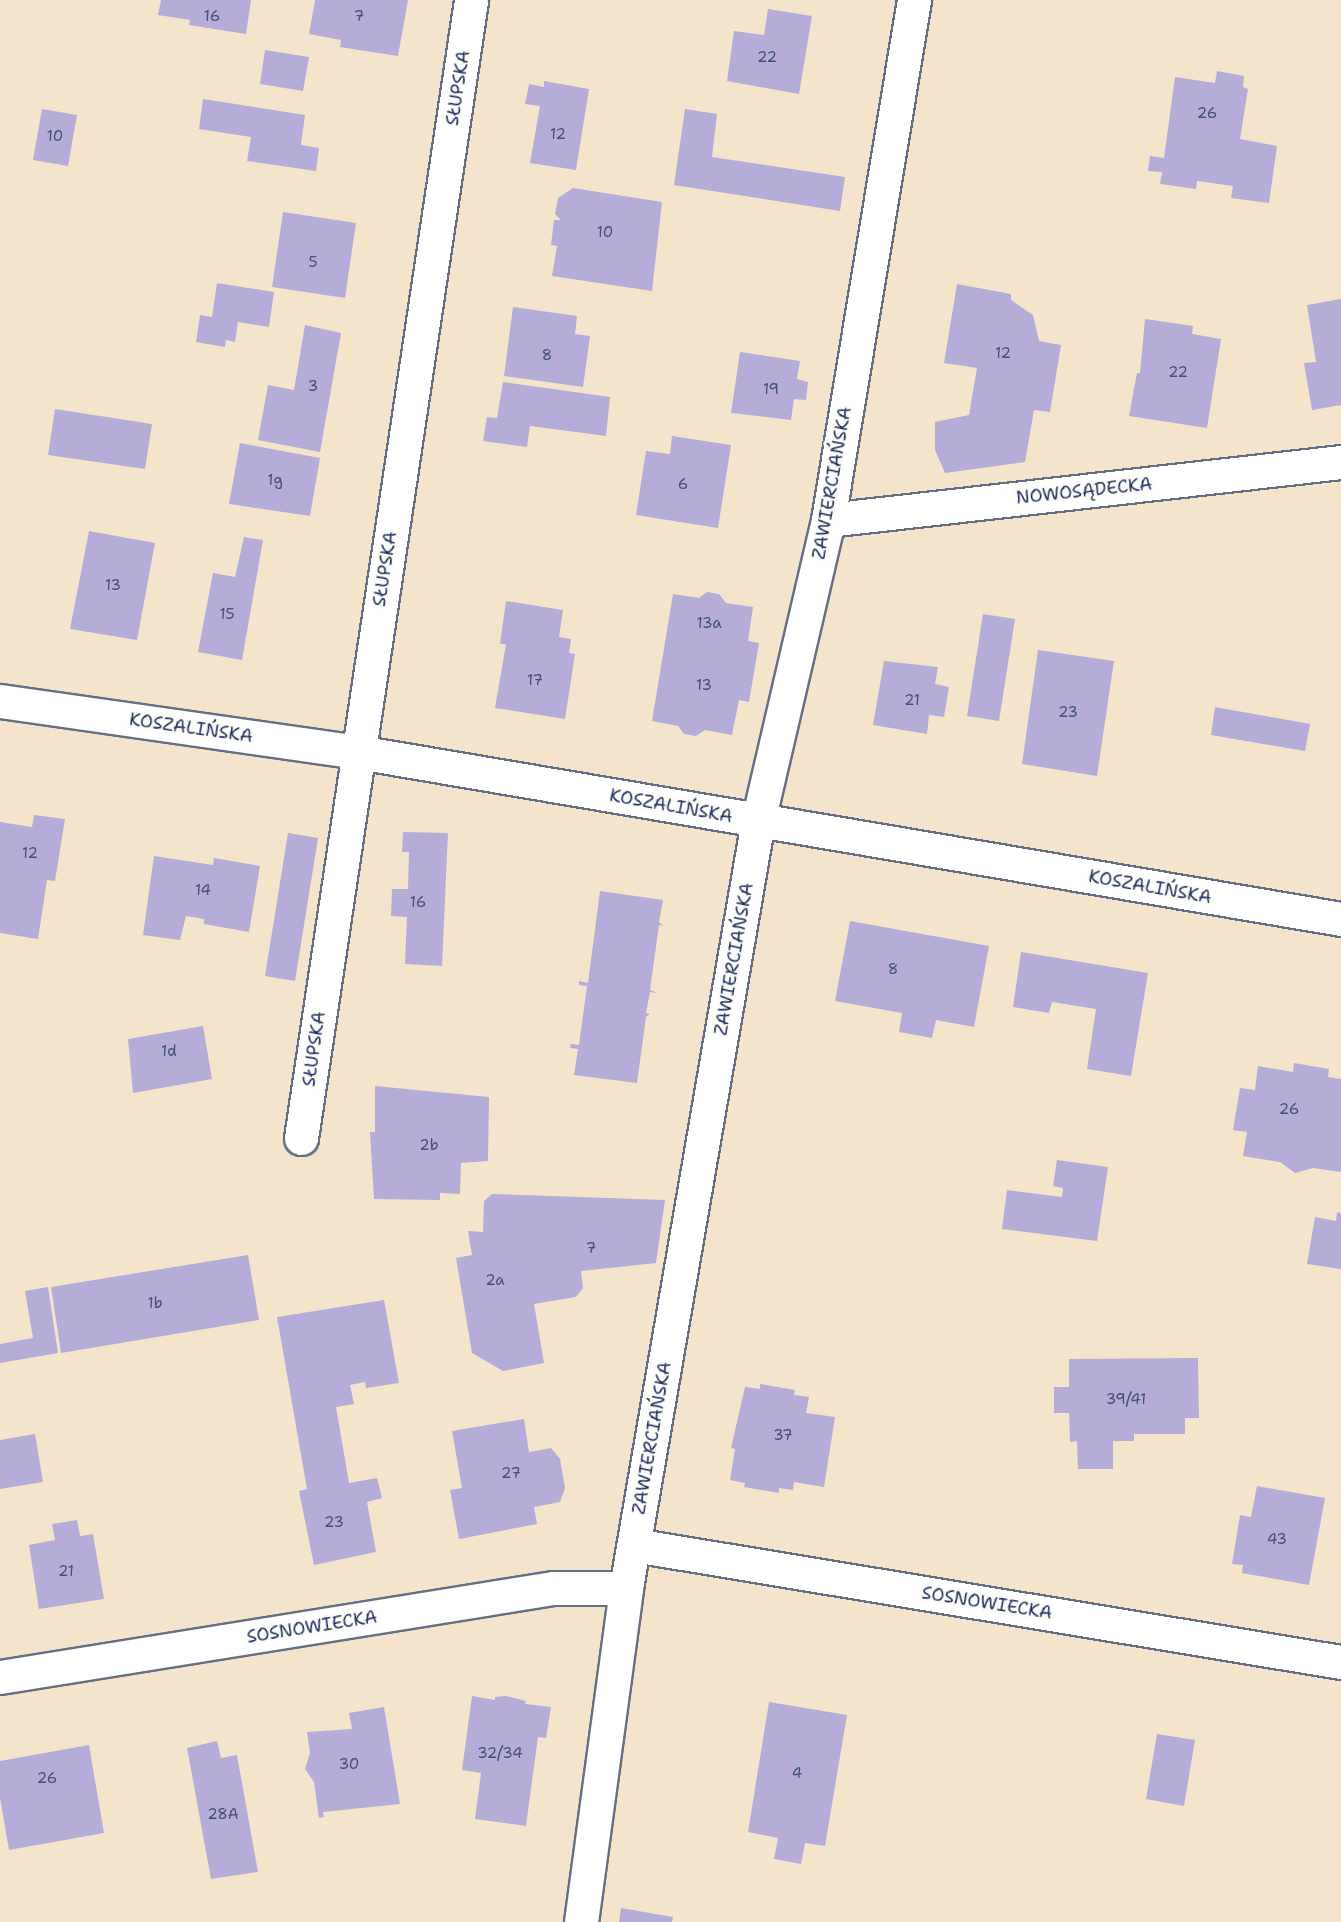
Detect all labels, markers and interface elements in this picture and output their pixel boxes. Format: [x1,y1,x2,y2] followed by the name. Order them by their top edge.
[204,8,220,26] house number: 16
[354,8,364,26] house number: 7
[441,49,475,127] street label: SŁUPSKA
[757,49,777,67] house number: 22
[1197,105,1217,123] house number: 26
[550,126,566,144] house number: 12
[47,128,63,146] house number: 10
[597,224,613,242] house number: 10
[308,254,318,272] house number: 5
[995,345,1011,363] house number: 12
[542,347,552,365] house number: 8
[1168,364,1188,382] house number: 22
[308,378,318,396] house number: 3
[763,381,779,399] house number: 19
[808,405,856,561] street label: ZAWIERCIAŃSKA
[267,472,283,490] house number: 1g
[1015,473,1153,509] street label: NOWOSĄDECKA
[678,476,688,494] house number: 6
[368,530,402,608] street label: SŁUPSKA
[105,577,121,595] house number: 13
[219,606,235,624] house number: 15
[696,615,722,633] house number: 13a
[527,672,543,690] house number: 17
[696,677,712,695] house number: 13
[904,692,920,710] house number: 21
[1058,704,1078,722] house number: 23
[128,709,254,747] street label: KOSZALIŃSKA
[608,785,734,827] street label: KOSZALIŃSKA
[22,845,38,863] house number: 12
[1087,866,1213,908] street label: KOSZALIŃSKA
[710,881,758,1037] street label: ZAWIERCIAŃSKA
[195,882,211,900] house number: 14
[410,894,426,912] house number: 16
[888,961,898,979] house number: 8
[298,1010,330,1088] street label: SŁUPSKA
[161,1043,177,1061] house number: 1d
[1279,1101,1299,1119] house number: 26
[419,1137,439,1155] house number: 2b
[586,1240,596,1258] house number: 7
[485,1272,505,1290] house number: 2a
[148,1295,162,1313] house number: 1b
[628,1360,676,1516] street label: ZAWIERCIAŃSKA
[1106,1391,1146,1409] house number: 39/41
[773,1427,793,1445] house number: 37
[501,1465,521,1483] house number: 27
[324,1514,344,1532] house number: 23
[1267,1531,1287,1549] house number: 43
[58,1563,74,1581] house number: 21
[920,1582,1054,1624] street label: SOSNOWIECKA
[245,1606,379,1648] street label: SOSNOWIECKA
[477,1745,523,1763] house number: 32/34
[339,1756,359,1774] house number: 30
[792,1765,802,1783] house number: 4
[37,1770,57,1788] house number: 26
[207,1806,239,1824] house number: 28A

